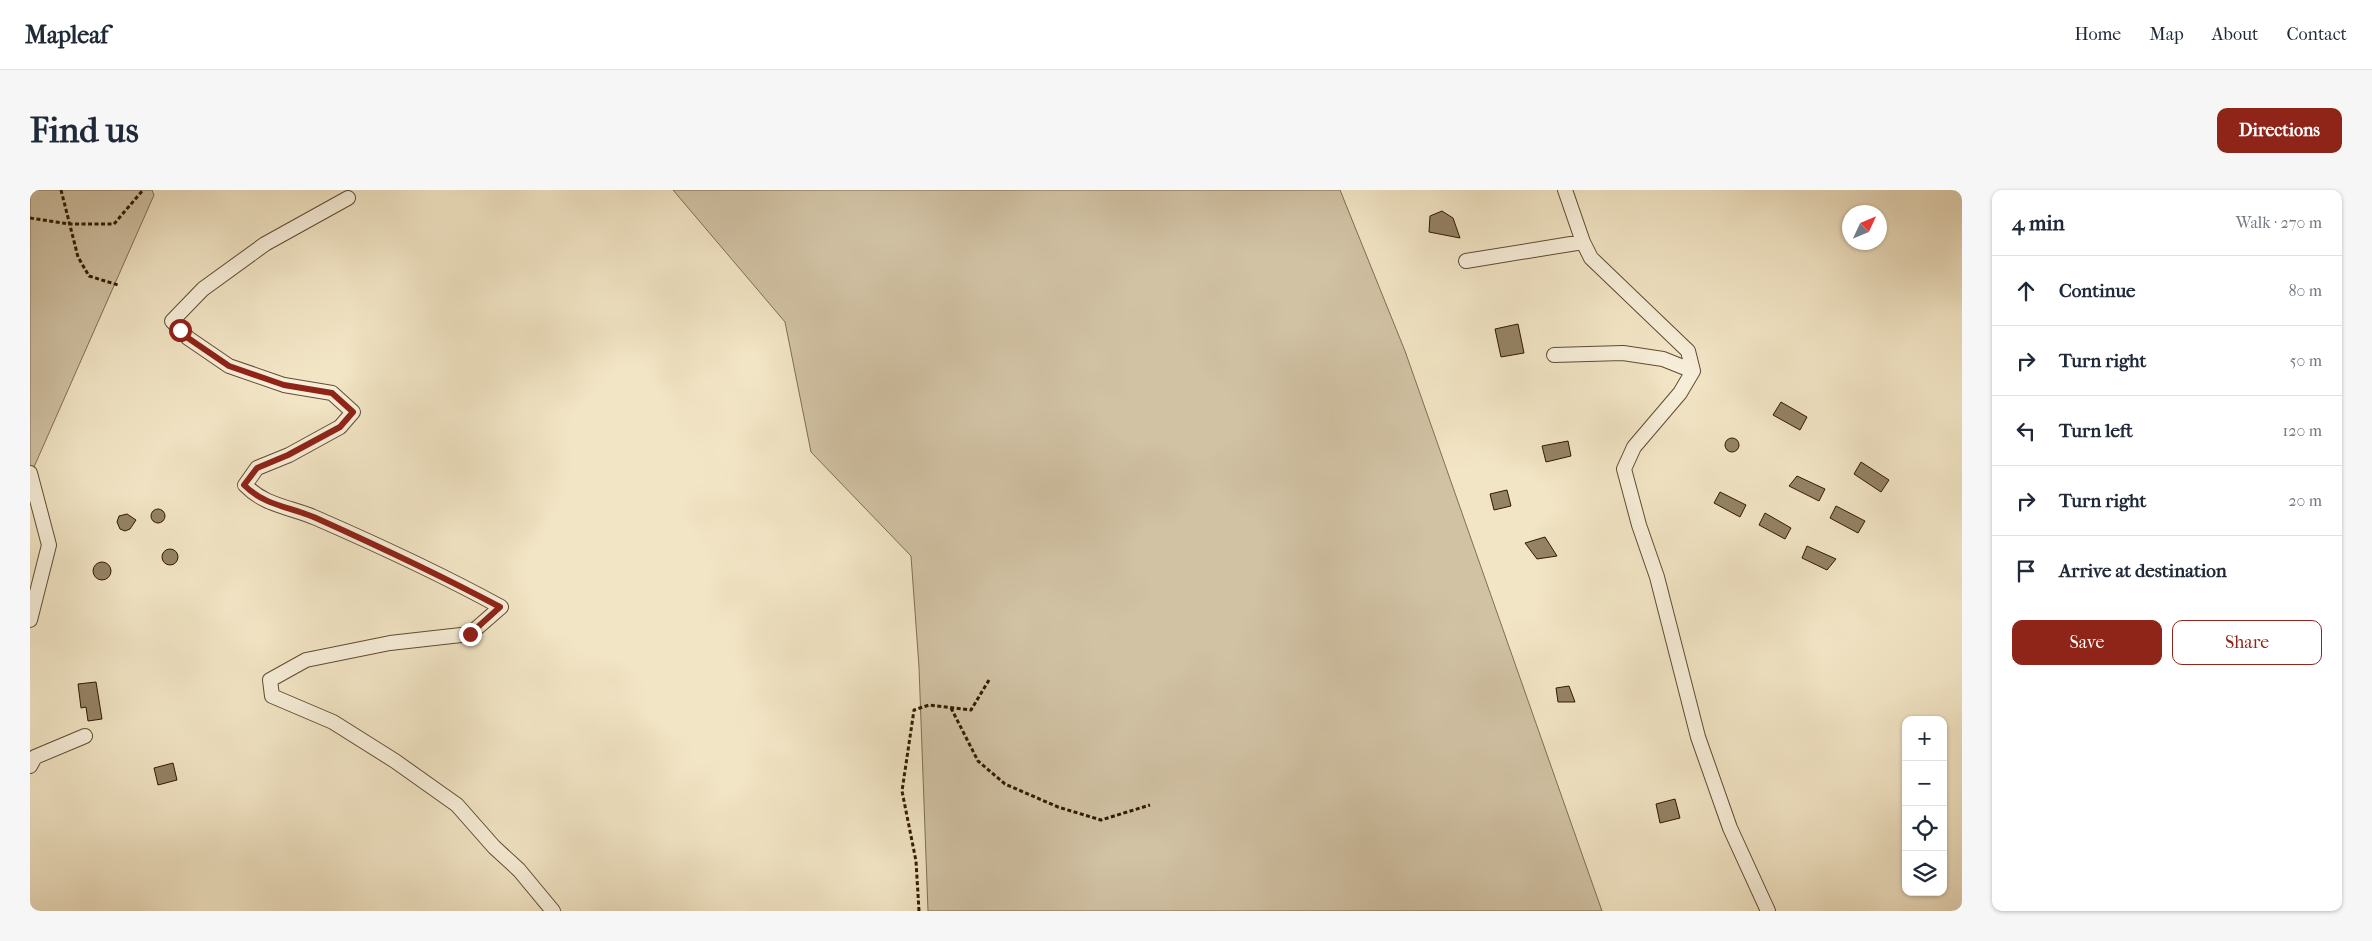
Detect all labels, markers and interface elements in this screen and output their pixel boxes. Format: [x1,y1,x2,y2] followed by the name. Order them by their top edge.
[25,21,108,49] text: Mapleaf
[2074,24,2121,45] text: Home
[2149,24,2184,45] text: Map
[2212,24,2258,45] text: About
[2286,24,2347,45] text: Contact
[2217,108,2342,153] button: Directions
[30,110,139,151] text: Find us
[1842,205,1887,250] north arrow
[2012,211,2065,235] text: 4 min
[2236,213,2322,232] text: Walk · 270 m
[2012,277,2040,305] icon: ahead
[2059,280,2135,302] text: Continue
[2288,281,2322,300] text: 80 m
[169,319,192,342] route start
[2012,347,2040,375] icon: right
[2059,350,2146,372] text: Turn right
[2290,351,2322,370] text: 50 m
[2012,417,2040,445] icon: left
[2059,420,2133,442] text: Turn left
[2283,421,2322,440] text: 120 m
[2012,487,2040,515] icon: right
[2059,490,2146,512] text: Turn right
[2288,491,2322,510] text: 20 m
[2012,557,2040,585] icon: arrive
[2059,560,2227,582] text: Arrive at destination
[2012,620,2162,665] button: Save
[2172,620,2322,665] button: Share
[459,623,482,646] route end
[1902,716,1947,896] map controls
[1902,716,1947,761] button: +
[1902,761,1947,806] button: −
[1902,806,1947,851] button: locate
[1902,851,1947,896] button: layers

